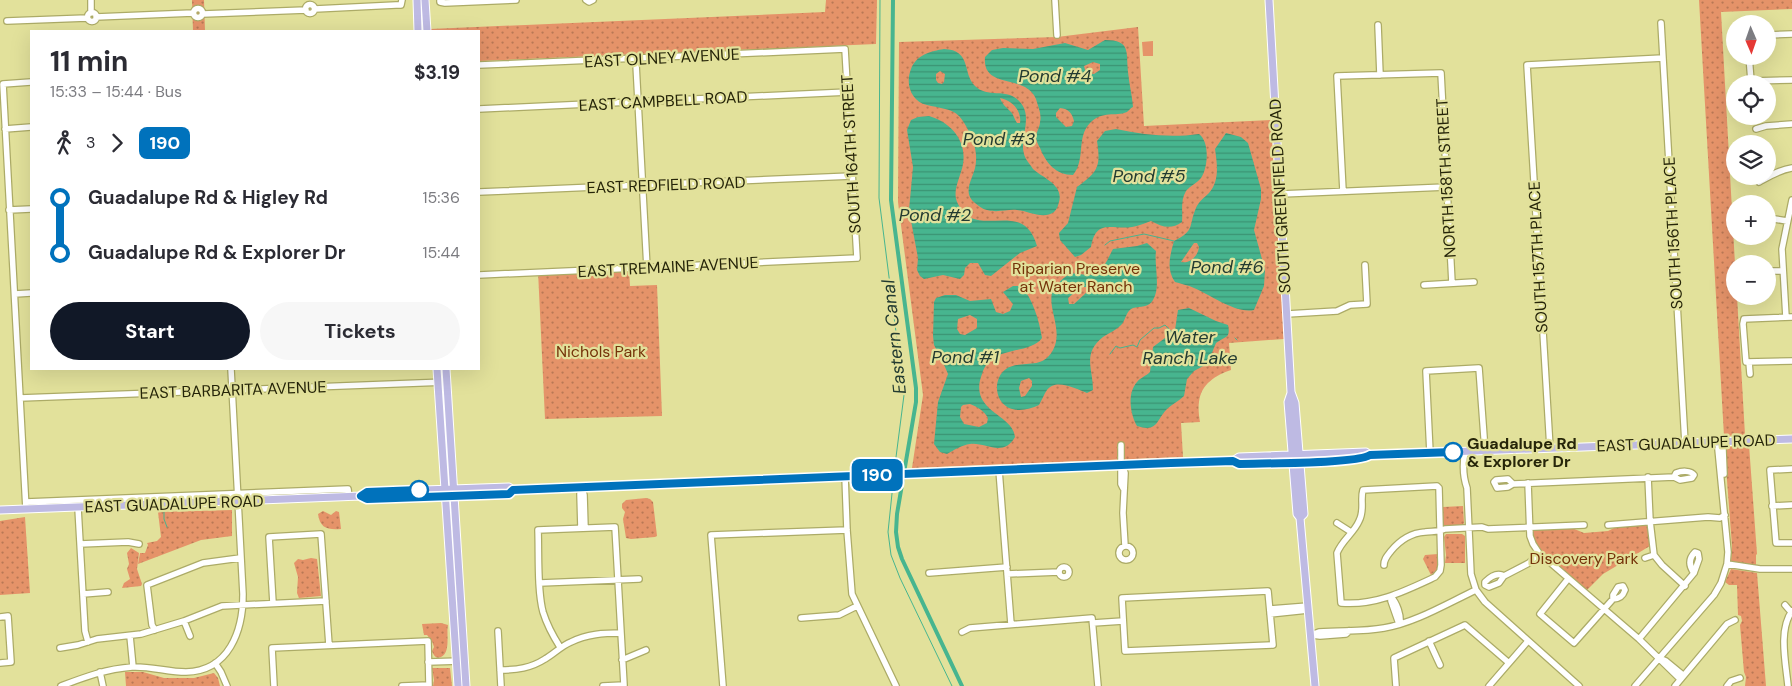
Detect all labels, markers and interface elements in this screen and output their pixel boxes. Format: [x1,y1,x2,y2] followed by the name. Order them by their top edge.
[1726,15,1776,65] north arrow
[1726,15,1776,305] map controls
[50,43,128,80] text: 11 min
[584,43,740,73] street label: EAST OLNEY AVENUE
[414,60,460,85] text: $3.19
[1019,64,1092,88] water label: Pond #4
[836,74,866,234] street label: SOUTH 164TH STREET
[1726,75,1776,125] button: locate
[50,81,182,102] text: 15:33 – 15:44 · Bus
[578,86,748,116] street label: EAST CAMPBELL ROAD
[1264,98,1296,294] street label: SOUTH GREENFIELD ROAD
[1431,98,1461,258] street label: NORTH 158TH STREET
[963,127,1035,151] water label: Pond #3
[50,129,78,157] icon: walk
[103,129,131,157] icon: forward
[149,131,180,155] text: 190
[86,132,95,153] text: 3
[1726,135,1776,185] button: layers
[1659,156,1687,310] street label: SOUTH 156TH PLACE
[1112,164,1186,188] water label: Pond #5
[586,172,746,198] street label: EAST REDFIELD ROAD
[1524,181,1552,333] street label: SOUTH 157TH PLACE
[88,185,328,210] text: Guadalupe Rd & Higley Rd
[423,187,460,208] text: 15:36
[1726,195,1776,245] button: +
[899,203,971,227] water label: Pond #2
[88,240,346,265] text: Guadalupe Rd & Explorer Dr
[423,242,460,263] text: 15:44
[577,252,759,282] street label: EAST TREMAINE AVENUE
[1190,255,1264,279] water label: Pond #6
[1726,255,1776,305] button: −
[1012,258,1140,297] park label: Riparian Preserve at Water Ranch
[876,278,912,395] water label: Eastern Canal
[50,302,250,360] button: Start
[260,302,460,360] button: Tickets
[1142,325,1238,370] water label: Water Ranch Lake
[556,341,646,362] park label: Nichols Park
[931,345,999,369] water label: Pond #1
[139,376,327,404] street label: EAST BARBARITA AVENUE
[1596,429,1776,457] street label: EAST GUADALUPE ROAD
[1467,433,1577,472] place label: Guadalupe Rd & Explorer Dr
[1443,442,1463,462] marker: Guadalupe Rd & Explorer Dr
[848,459,906,491] line badge: 190
[862,463,892,487] text: 190
[409,480,429,500] unlabelled marker
[84,490,264,518] street label: EAST GUADALUPE ROAD
[1530,548,1638,569] park label: Discovery Park

